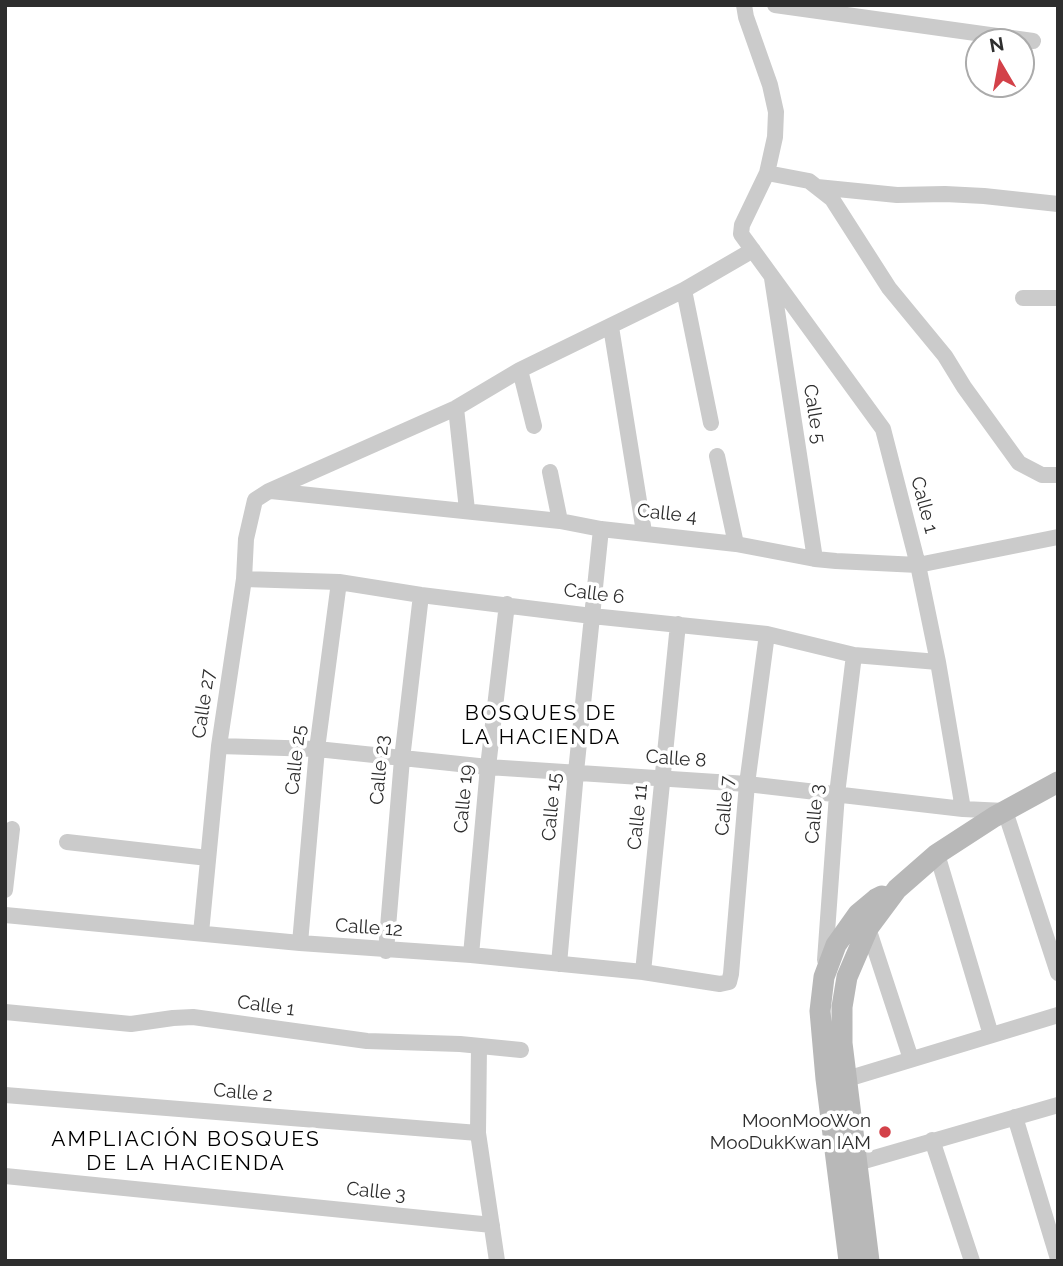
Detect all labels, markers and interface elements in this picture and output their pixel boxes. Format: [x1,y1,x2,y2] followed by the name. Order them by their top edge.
[965,28,1035,98] north arrow
[988,32,1006,56] text: N
[798,383,830,445] street label: Calle 5
[906,474,942,536] street label: Calle 1
[636,500,698,528] street label: Calle 4
[562,579,626,609] street label: Calle 6
[188,668,220,740] street label: Calle 27
[462,701,620,751] district label: BOSQUES DE LA HACIENDA
[281,724,311,796] street label: Calle 25
[366,734,394,806] street label: Calle 23
[645,746,707,772] street label: Calle 8
[450,764,478,834] street label: Calle 19
[538,772,566,842] street label: Calle 15
[711,775,739,837] street label: Calle 7
[623,783,653,851] street label: Calle 11
[801,783,829,845] street label: Calle 3
[334,914,404,942] street label: Calle 12
[236,991,296,1021] street label: Calle 1
[212,1079,274,1107] street label: Calle 2
[710,1110,871,1154] place label: MoonMooWon MooDukKwan IAM
[877,1124,893,1140] marker: MoonMooWon MooDukKwan IAM
[54,1127,318,1177] district label: AMPLIACIÓN BOSQUES DE LA HACIENDA
[345,1178,407,1206] street label: Calle 3

